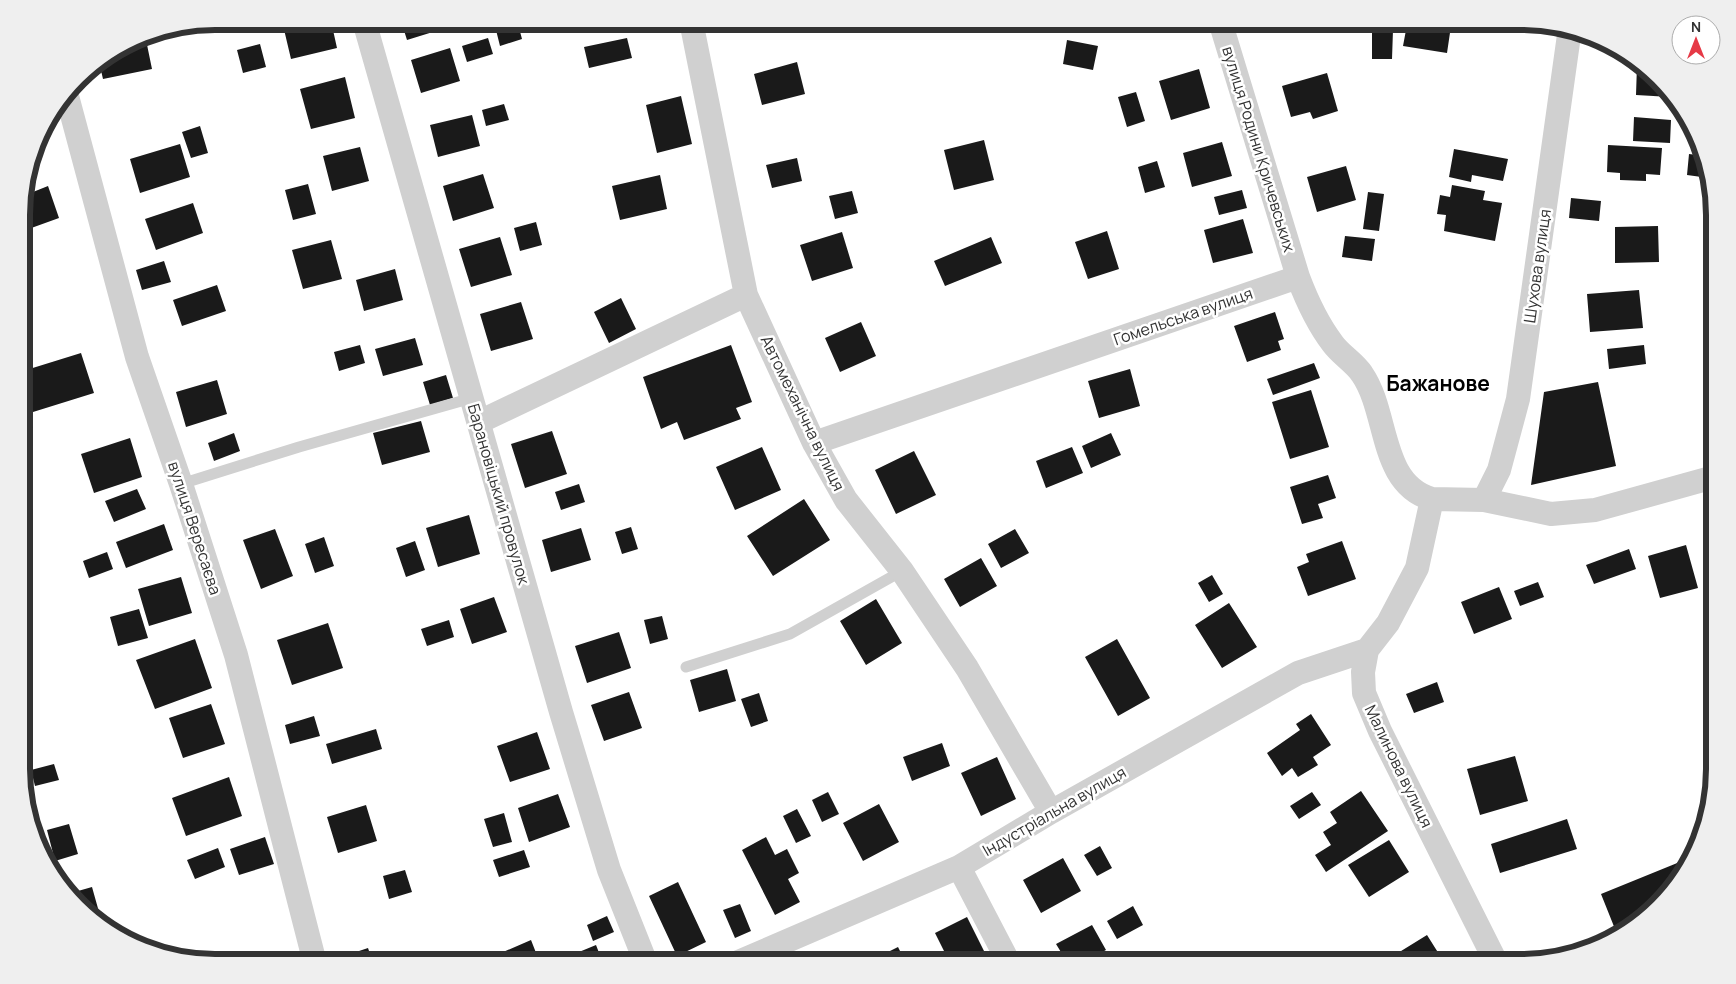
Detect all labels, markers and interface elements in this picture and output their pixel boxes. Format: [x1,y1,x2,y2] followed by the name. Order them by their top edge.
[1671,15,1721,65] north arrow
[1691,17,1701,36] text: N
[1217,43,1301,255] street label: вулиця Родини Кричевських
[1518,208,1556,324] street label: Шухова вулиця
[1110,282,1256,350] street label: Гомельська вулиця
[756,332,850,494] street label: Автомеханічна вулиця
[1386,369,1490,397] district label: Бажанове
[463,401,536,588] street label: Барановіцький провулок
[163,459,227,597] street label: вулиця Вересаєва
[1360,701,1438,831] street label: Малинова вулиця
[978,761,1130,861] street label: Індустріальна вулиця

